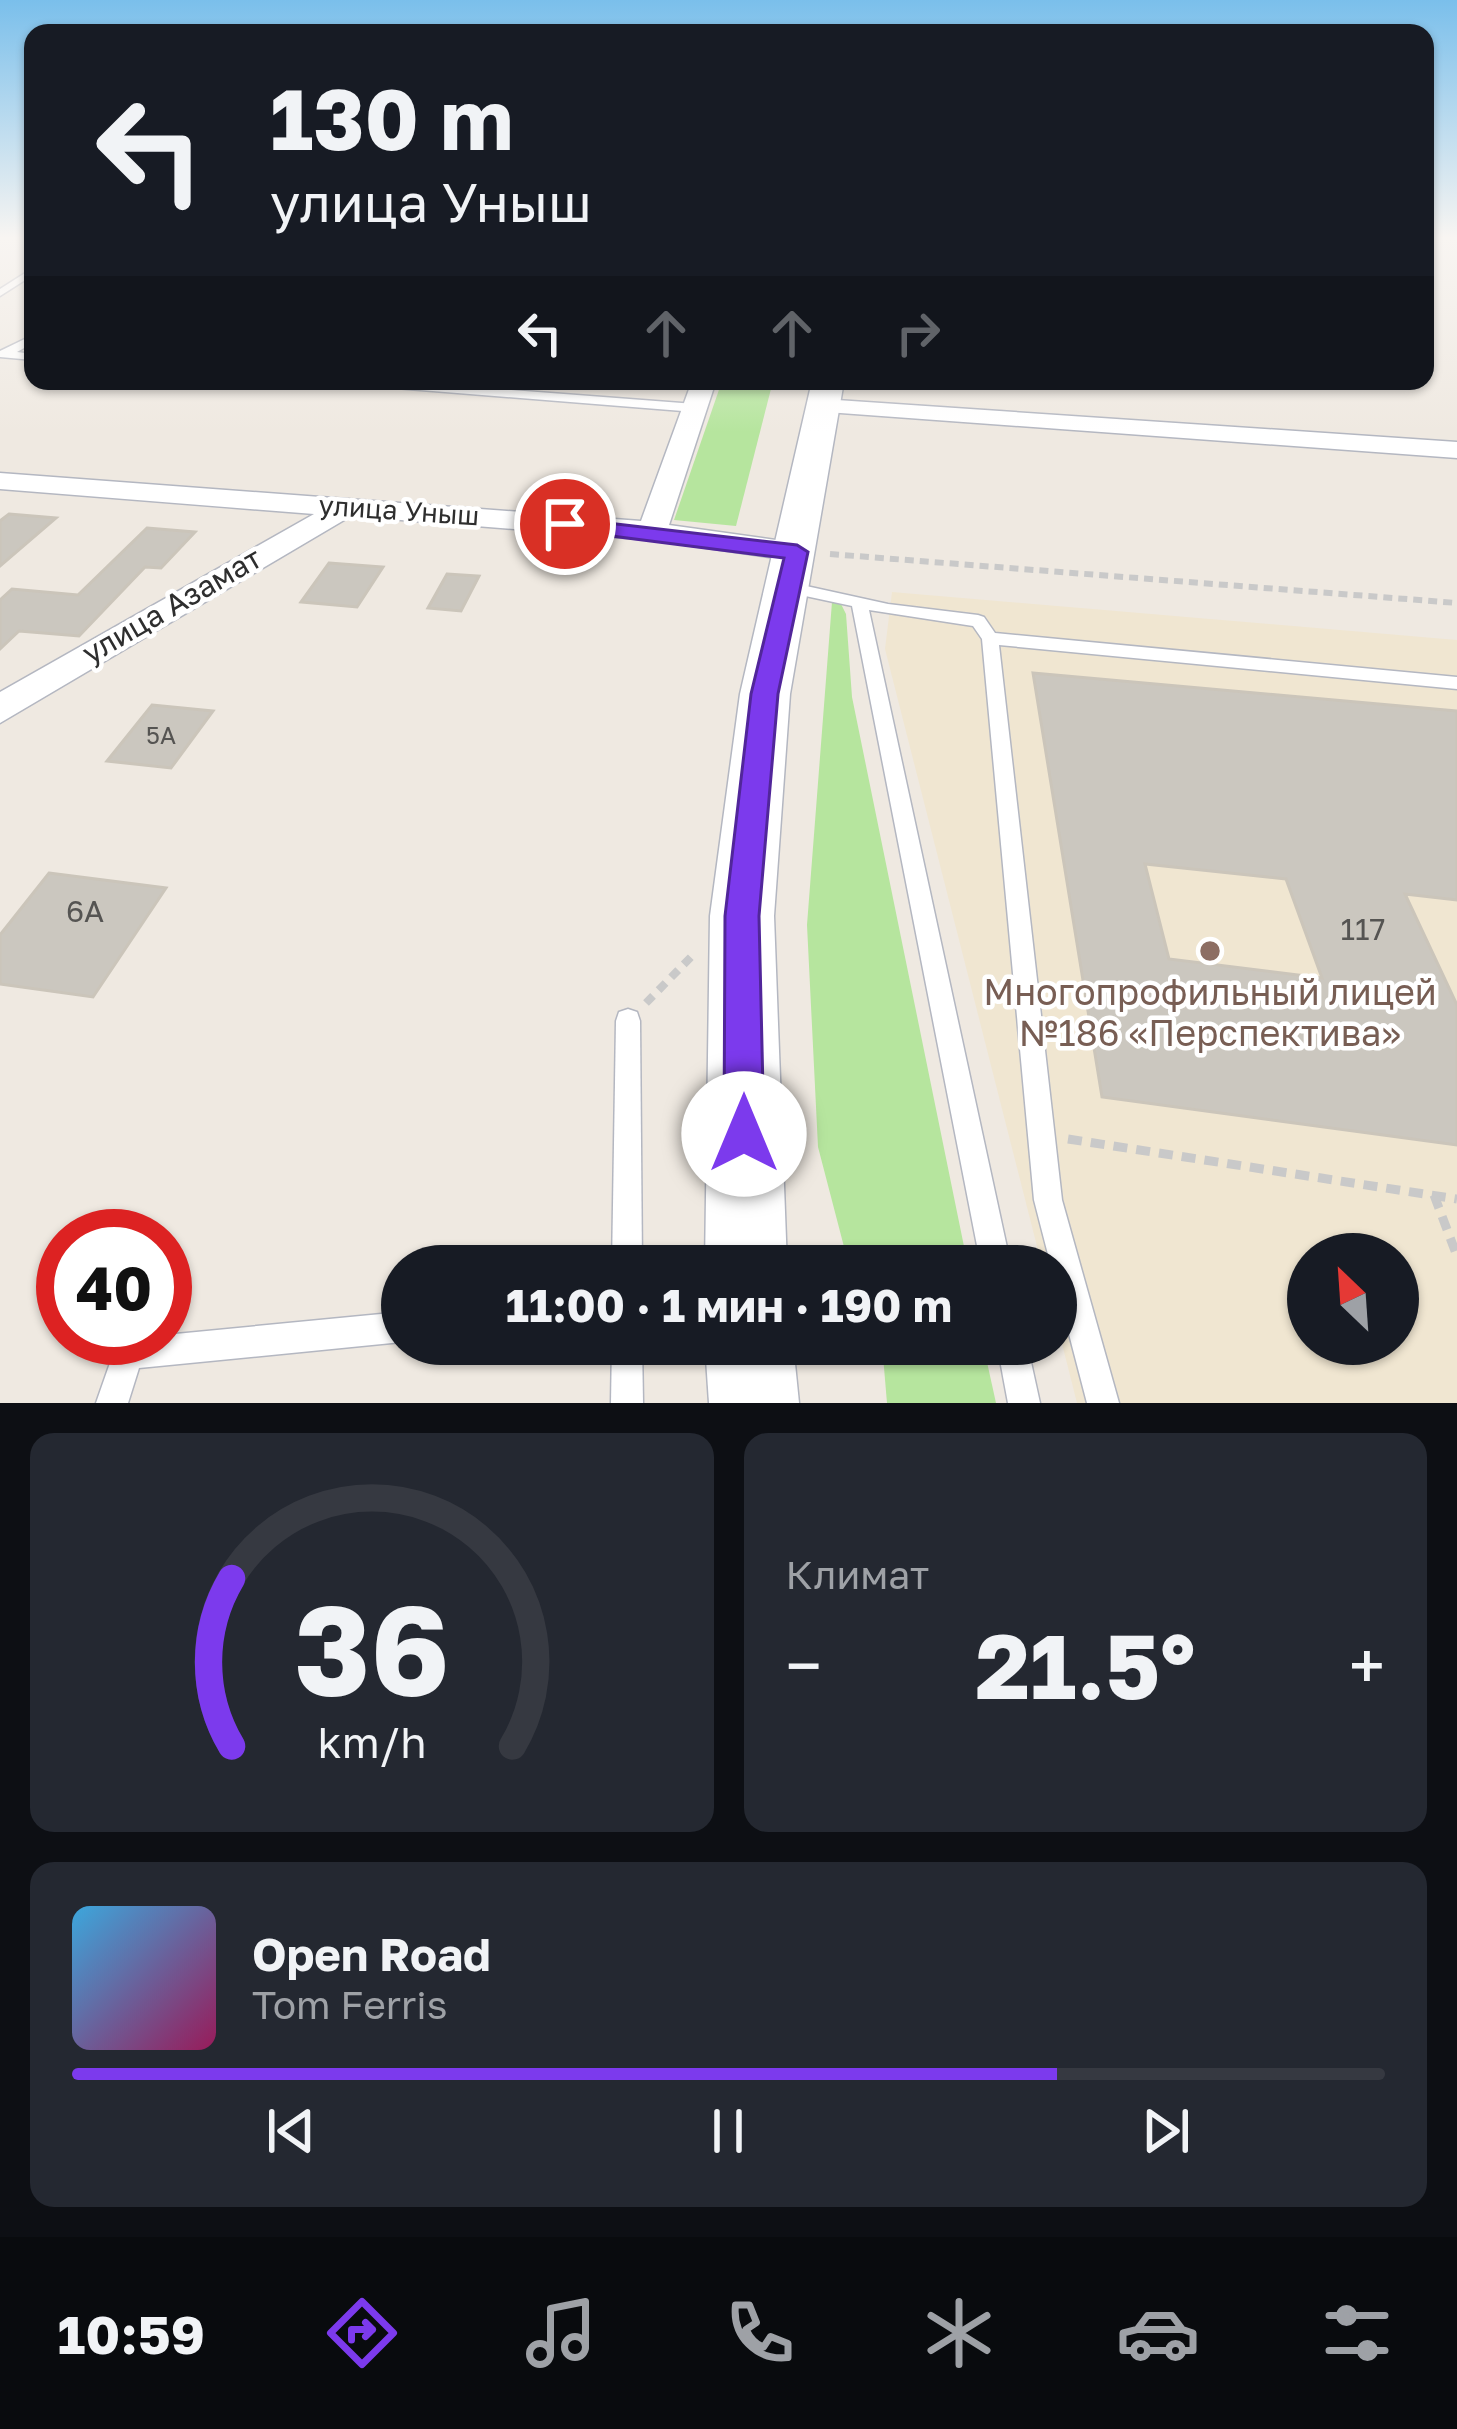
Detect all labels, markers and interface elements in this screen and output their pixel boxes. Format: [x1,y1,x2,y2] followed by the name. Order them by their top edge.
[270,68,514,168] text: 130 m
[72,72,228,228] icon: left
[270,169,592,234] text: улица Уныш
[507,300,573,366] icon: left
[633,300,699,366] icon: ahead
[759,300,825,366] icon: ahead
[885,300,951,366] icon: right
[514,473,616,575] pin
[318,488,480,532] street label: улица Уныш
[532,491,598,557] icon: arrive
[76,539,268,671] street label: улица Азамат
[146,720,176,749] house number: 5А
[66,893,104,929] house number: 6А
[1341,911,1386,947] house number: 117
[1197,938,1223,964] marker: Многопрофильный лицей №186 «Перспектива»
[983,970,1437,1054] place label: Многопрофильный лицей №186 «Перспектива»
[681,1071,807,1197] position arrow
[36,1209,192,1365] speed limit sign: 40
[1287,1233,1419,1365] north arrow
[1287,1233,1419,1365] map controls
[506,1278,952,1332] text: 11:00 · 1 мин · 190 m
[786,1551,929,1598] text: Климат
[294,1573,449,1722] text: 36
[975,1611,1195,1719] text: 21.5°
[786,1625,822,1705] text: −
[1349,1625,1385,1705] text: +
[317,1715,426,1766] text: km/h
[252,1927,491,1981] text: Open Road
[252,1981,447,2028] text: Tom Ferris
[258,2098,324,2164] icon: previous
[695,2098,761,2164] icon: pause
[1133,2098,1199,2164] icon: next
[320,2291,404,2375] icon: directions
[519,2291,603,2375] icon: music
[718,2291,802,2375] icon: phone
[917,2291,1001,2375] icon: climate
[1116,2291,1200,2375] icon: car
[1315,2291,1399,2375] icon: filters
[58,2301,205,2366] text: 10:59

